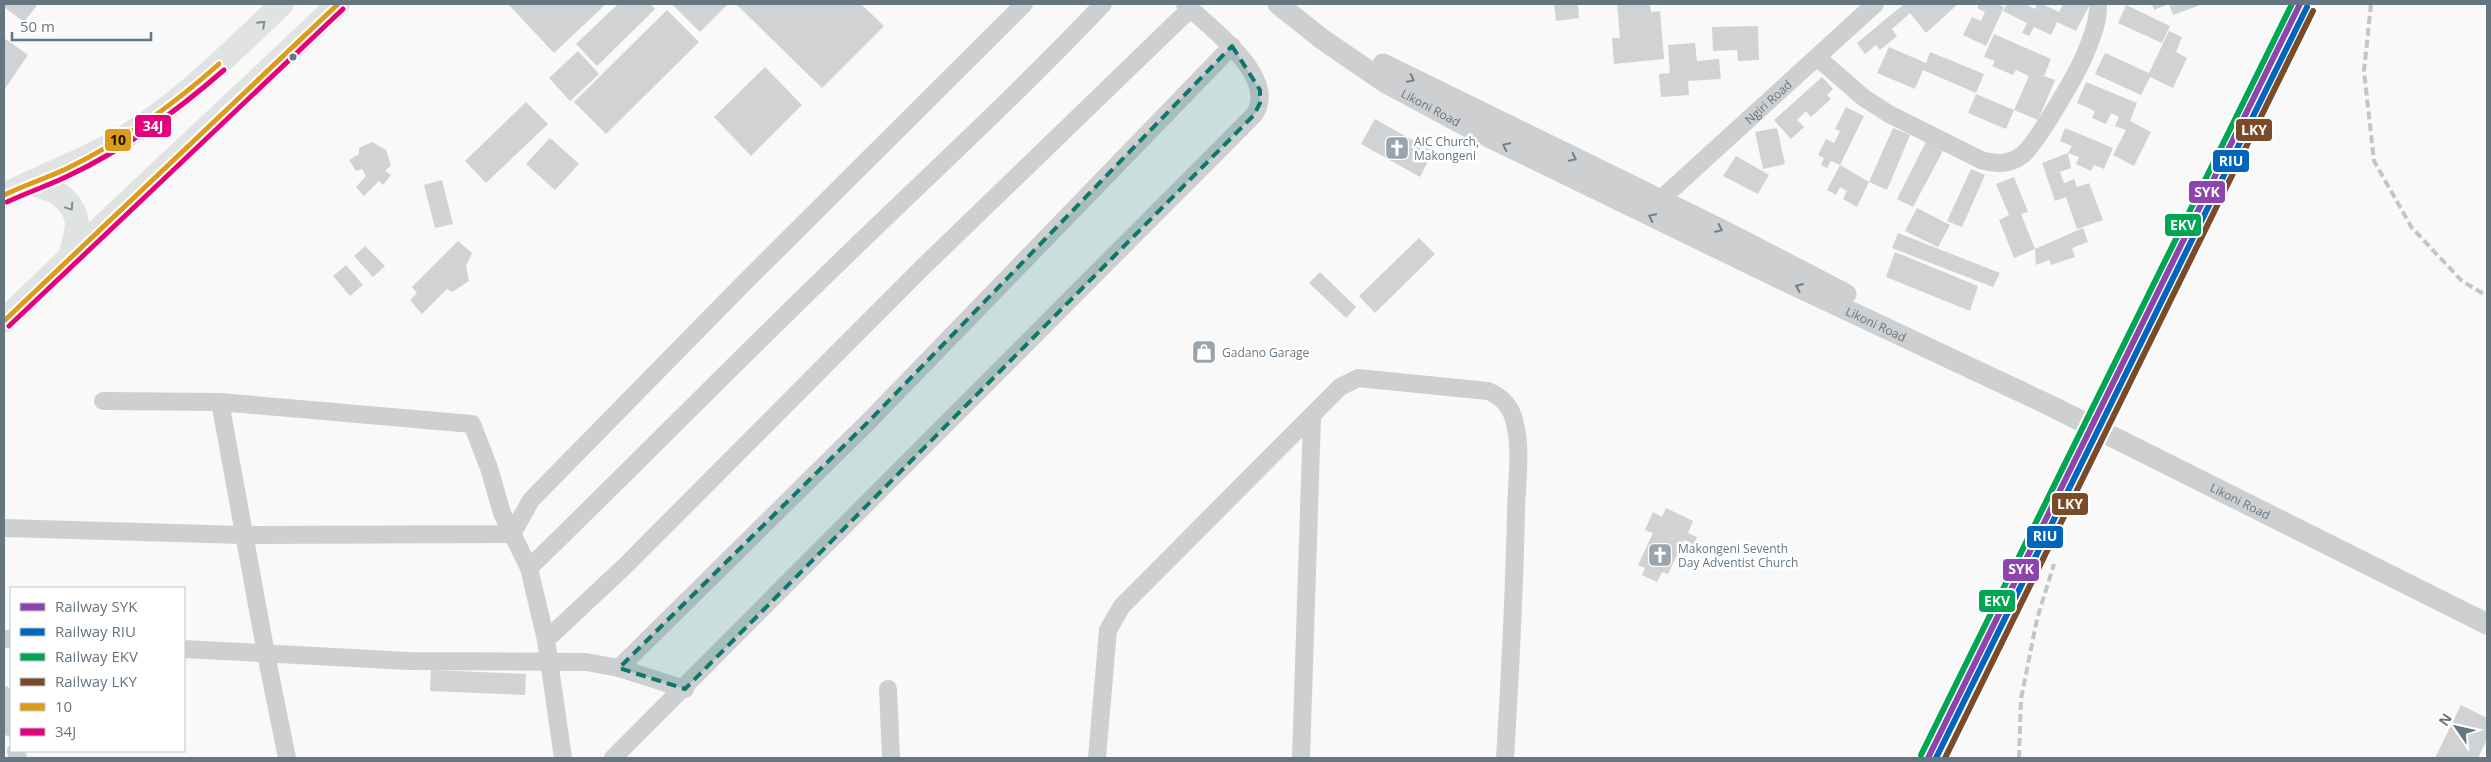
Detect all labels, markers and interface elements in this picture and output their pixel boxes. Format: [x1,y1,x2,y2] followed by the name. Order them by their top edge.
[12,10,151,42] scale bar
[20,16,55,36] text: 50 m
[256,20,265,29] one-way arrow
[288,52,298,62] unlabelled marker
[1406,73,1415,84] one-way arrow
[1741,76,1795,128] street label: Ngiri Road
[1398,84,1464,130] street label: Likoni Road
[134,114,172,138] line badge: 34J
[143,116,163,135] text: 34J
[2235,118,2273,142] line badge: LKY
[2241,120,2267,139] text: LKY
[104,128,132,152] line badge: 10
[110,130,126,149] text: 10
[1414,133,1479,164] place label: AIC Church, Makongeni
[1384,135,1410,161] church icon: AIC Church, Makongeni
[1502,141,1511,152] one-way arrow
[2212,149,2250,173] line badge: RIU
[2219,151,2243,170] text: RIU
[1568,152,1577,162] one-way arrow
[2188,180,2226,204] line badge: SYK
[2194,182,2221,201] text: SYK
[63,202,73,211] one-way arrow
[1648,213,1657,223] one-way arrow
[2164,213,2202,237] line badge: EKV
[2170,215,2197,234] text: EKV
[1714,222,1723,232] one-way arrow
[1795,283,1804,294] one-way arrow
[1843,302,1909,345] street label: Likoni Road
[1191,339,1217,365] shop icon: Gadano Garage
[1222,344,1310,361] place label: Gadano Garage
[2208,479,2273,523] street label: Likoni Road
[2051,492,2089,516] line badge: LKY
[2057,494,2083,513] text: LKY
[2026,525,2064,549] line badge: RIU
[2033,526,2057,545] text: RIU
[1678,540,1798,571] place label: Makongeni Seventh Day Adventist Church
[1647,542,1673,568] church icon: Makongeni Seventh Day Adventist Church
[2002,558,2040,582] line badge: SYK
[2008,559,2035,578] text: SYK
[10,587,185,752] legend
[1978,589,2016,613] line badge: EKV
[1984,591,2011,610] text: EKV
[55,596,138,616] text: Railway SYK
[55,621,136,641] text: Railway RIU
[55,646,138,666] text: Railway EKV
[55,671,138,691] text: Railway LKY
[55,696,72,716] text: 10
[2431,702,2481,752] north arrow
[2434,709,2456,729] text: N
[55,721,76,741] text: 34J

